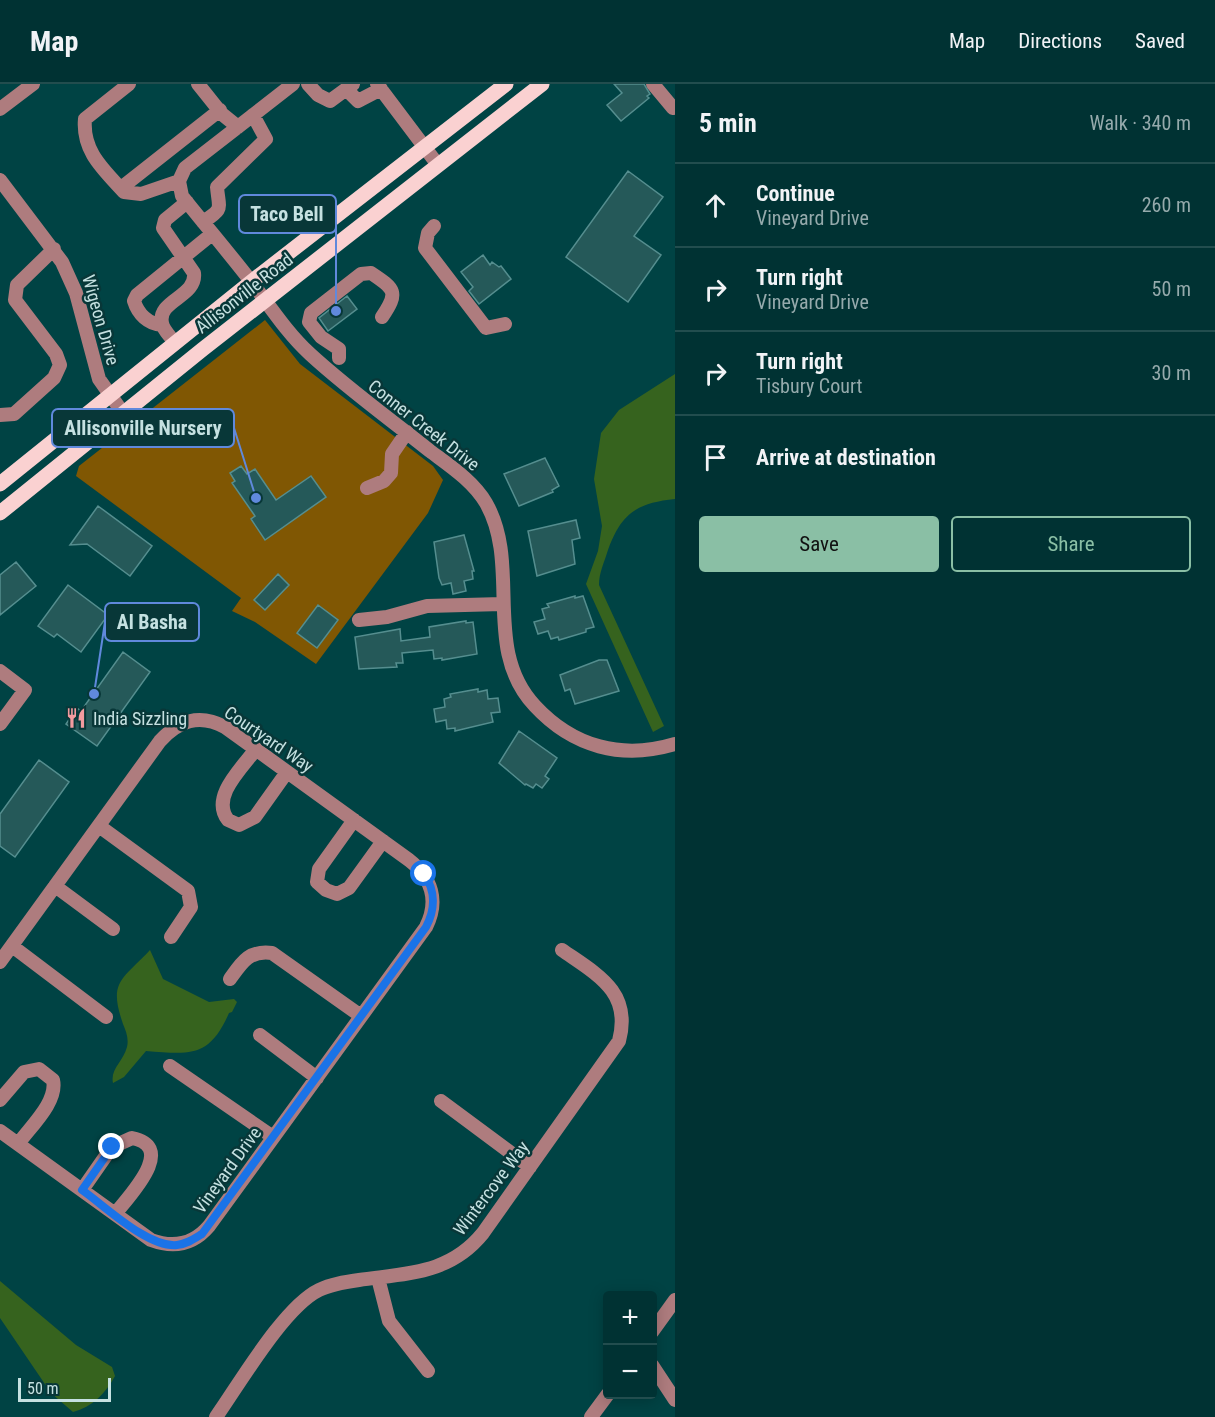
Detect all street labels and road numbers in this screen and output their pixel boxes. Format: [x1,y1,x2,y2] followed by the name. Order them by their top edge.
[191,249,297,337] street label: Allisonville Road
[78,272,124,368] street label: Wigeon Drive
[364,375,484,475] street label: Conner Creek Drive
[220,702,318,777] street label: Courtyard Way
[189,1123,265,1217] street label: Vineyard Drive
[449,1136,534,1239] street label: Wintercove Way

